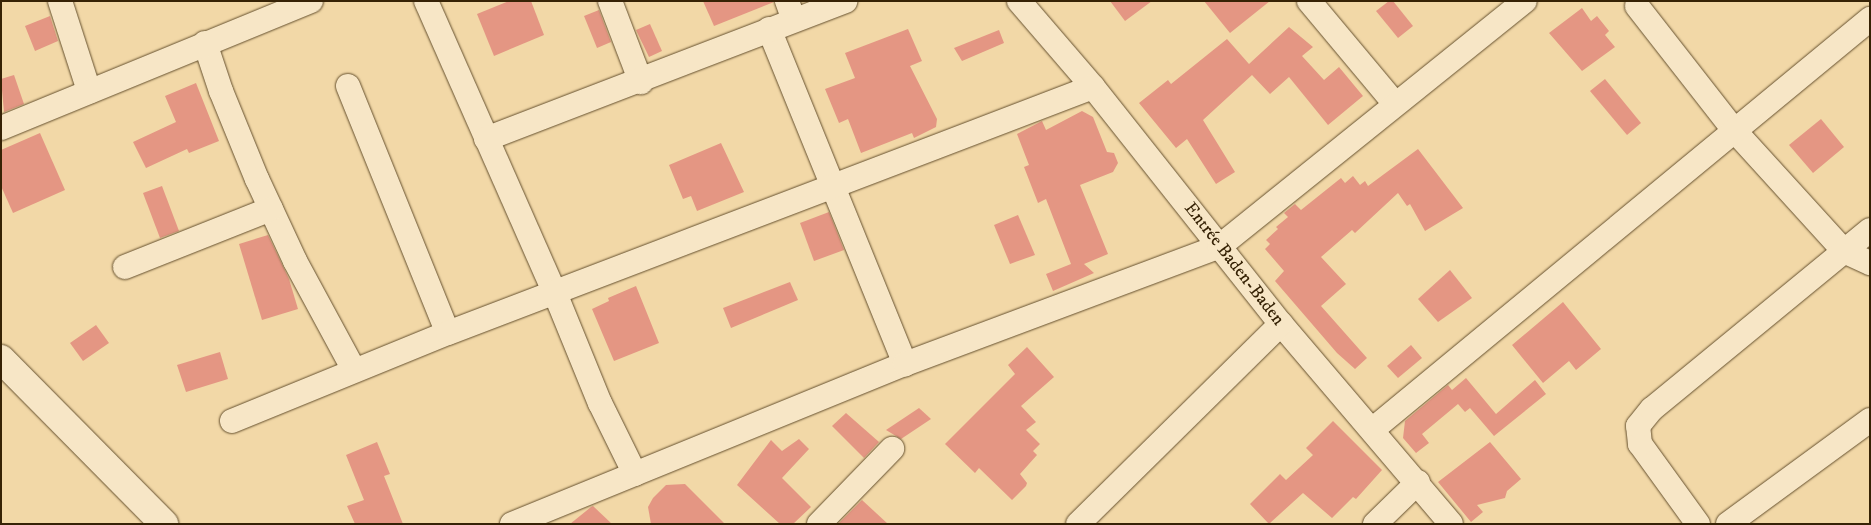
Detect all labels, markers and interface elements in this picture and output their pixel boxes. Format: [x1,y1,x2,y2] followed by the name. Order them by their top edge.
[1179,198,1289,330] street label: Entrée Baden-Baden

